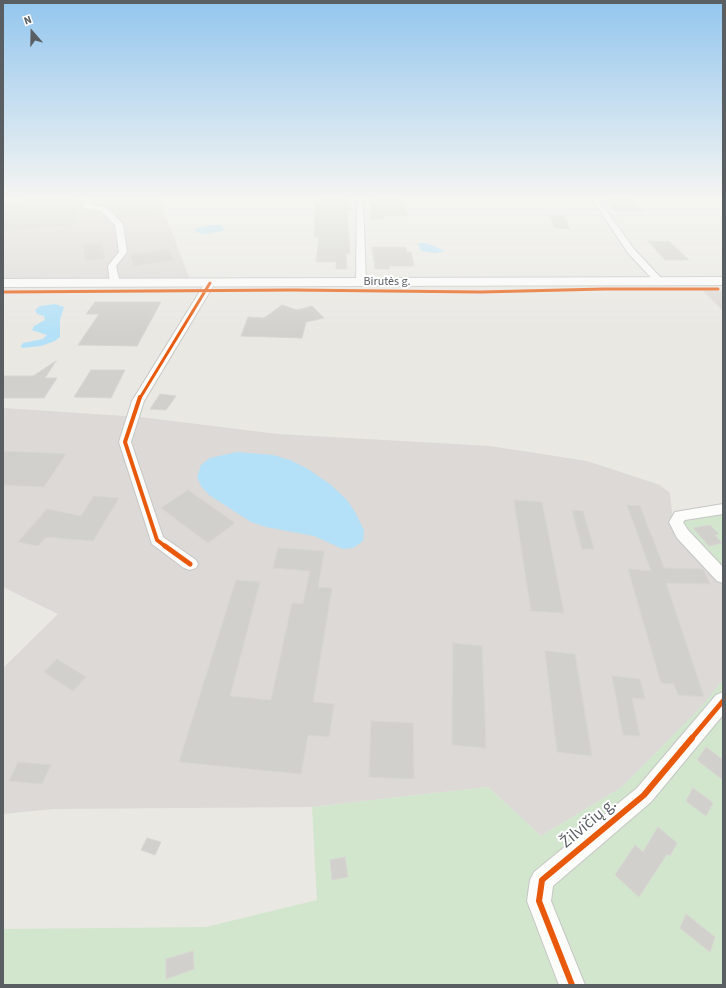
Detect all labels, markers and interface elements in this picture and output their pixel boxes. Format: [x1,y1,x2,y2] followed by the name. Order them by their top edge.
[12,12,52,52] north arrow
[22,12,34,29] text: N
[363,275,411,289] street label: Birutės g.
[557,795,621,853] street label: Žilvičių g.

